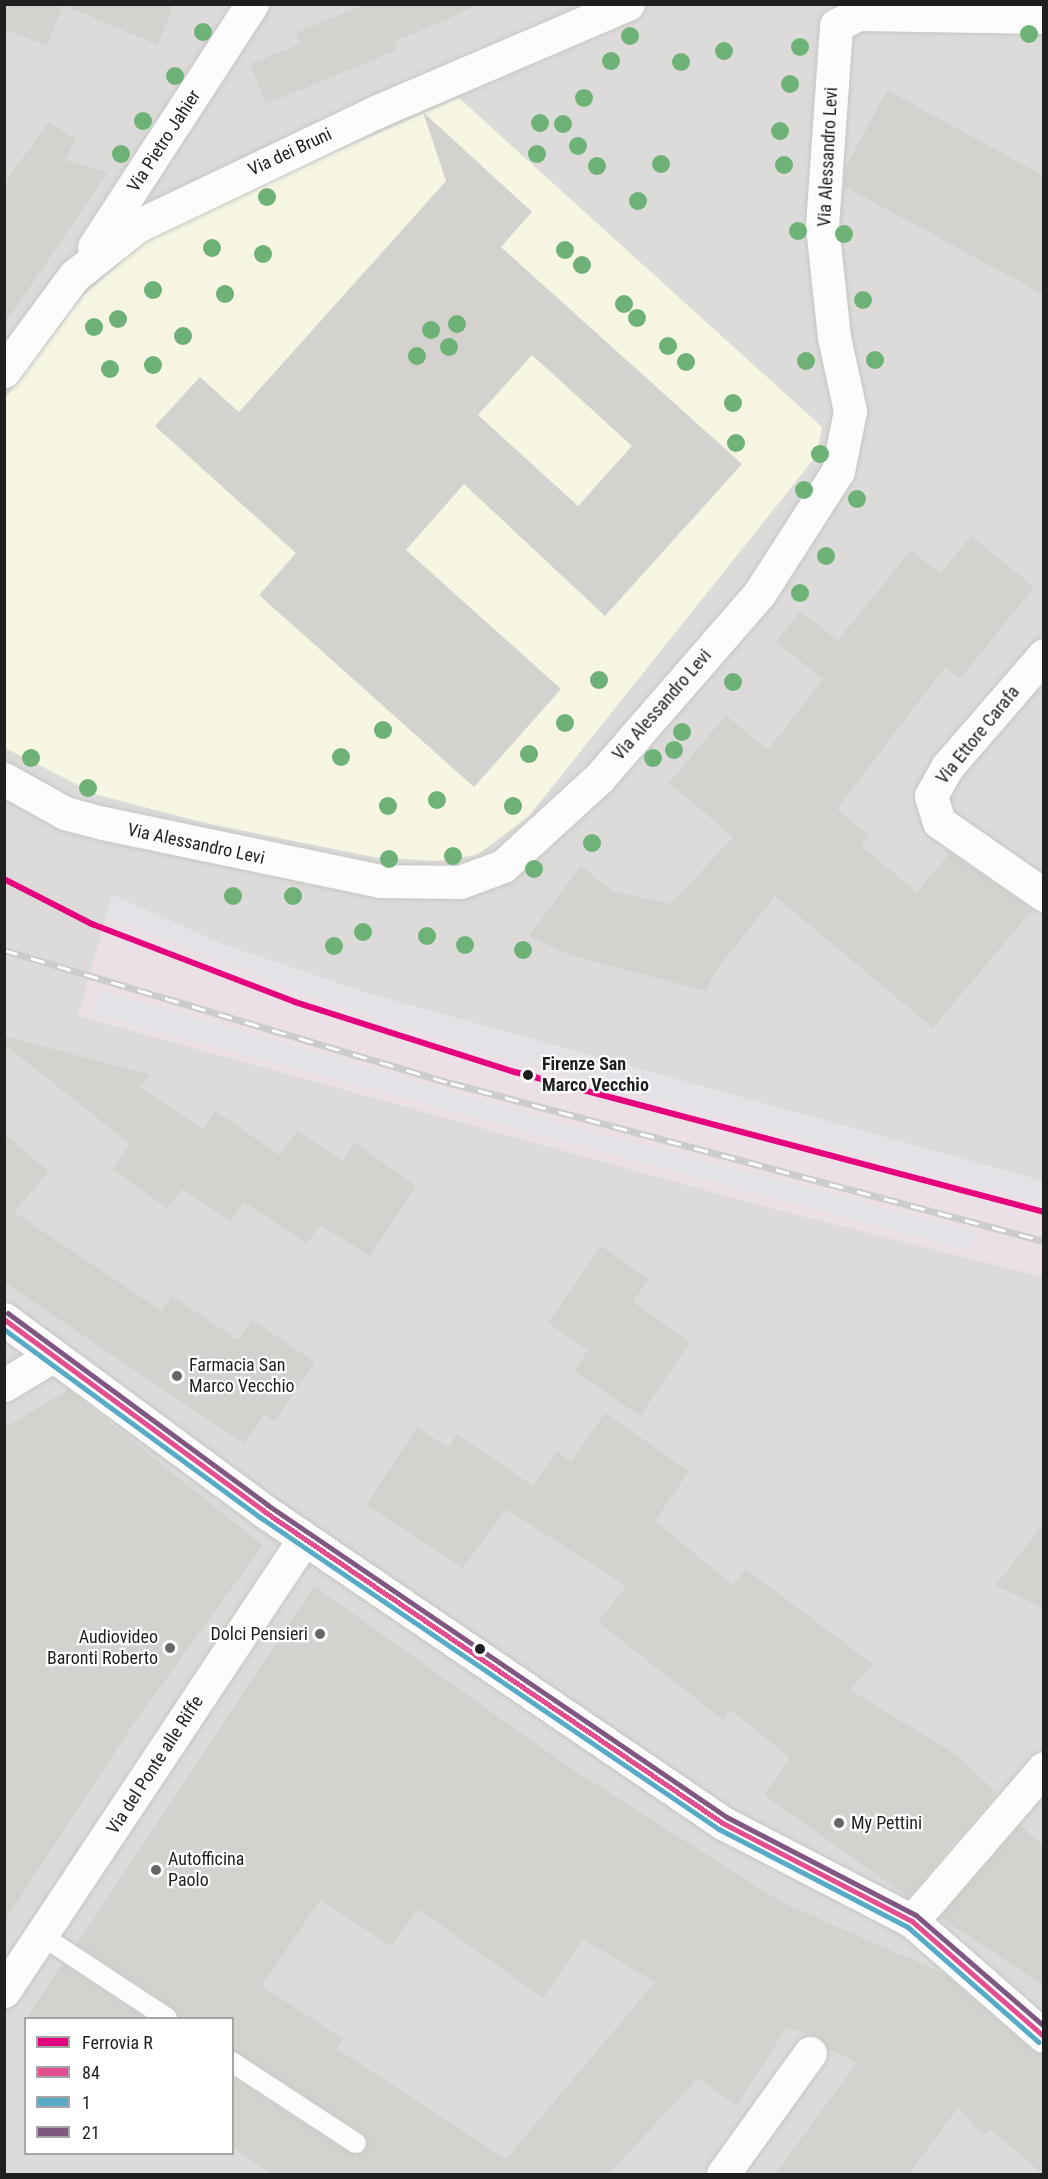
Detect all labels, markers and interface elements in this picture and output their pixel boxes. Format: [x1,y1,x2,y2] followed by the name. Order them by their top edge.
[123,86,205,196] street label: Via Pietro Jahier
[814,87,842,227] street label: Via Alessandro Levi
[245,123,335,181] street label: Via dei Bruni
[608,645,716,765] street label: Via Alessandro Levi
[932,681,1024,789] street label: Via Ettore Carafa
[125,819,267,869] street label: Via Alessandro Levi
[542,1054,649,1096] place label: Firenze San Marco Vecchio
[519,1066,537,1084] marker: Firenze San Marco Vecchio
[189,1355,295,1398] place label: Farmacia San Marco Vecchio
[170,1369,184,1383] marker: Farmacia San Marco Vecchio
[211,1623,308,1645] place label: Dolci Pensieri
[47,1627,158,1670] place label: Audiovideo Baronti Roberto
[313,1627,327,1641] marker: Dolci Pensieri
[163,1641,177,1655] marker: Audiovideo Baronti Roberto
[474,1643,486,1655] unlabelled marker
[102,1692,208,1838] street label: Via del Ponte alle Riffe
[851,1812,922,1834] place label: My Pettini
[832,1816,846,1830] marker: My Pettini
[168,1849,244,1892] place label: Autofficina Paolo
[149,1863,163,1877] marker: Autofficina Paolo
[24,2017,234,2155] legend
[82,2032,153,2053] text: Ferrovia R
[82,2062,100,2083] text: 84
[82,2092,91,2113] text: 1
[82,2122,100,2143] text: 21

